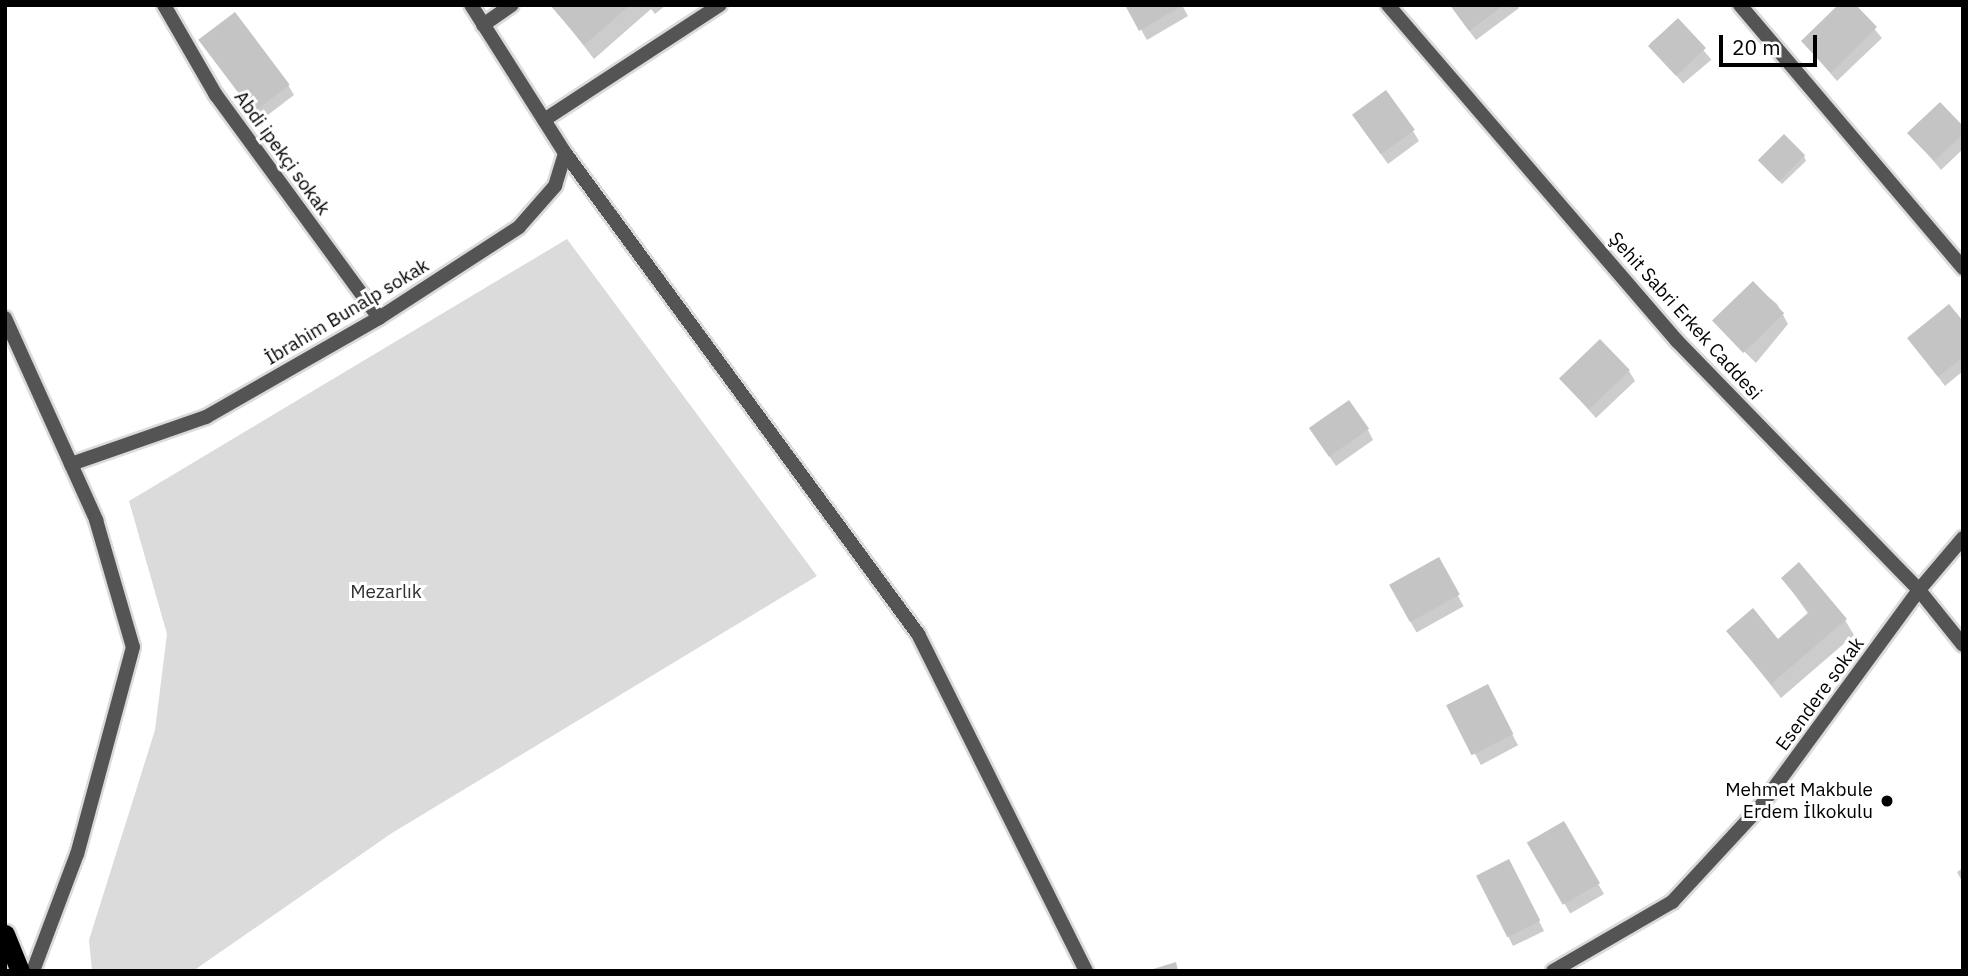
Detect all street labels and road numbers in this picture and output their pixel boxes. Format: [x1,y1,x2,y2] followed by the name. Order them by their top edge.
[229,86,335,220] street label: Abdi ipekçi sokak
[1604,227,1766,405] street label: Şehit Sabri Erkek Caddesi
[261,254,433,370] street label: İbrahim Bunalp sokak
[1771,633,1869,755] street label: Esendere sokak

